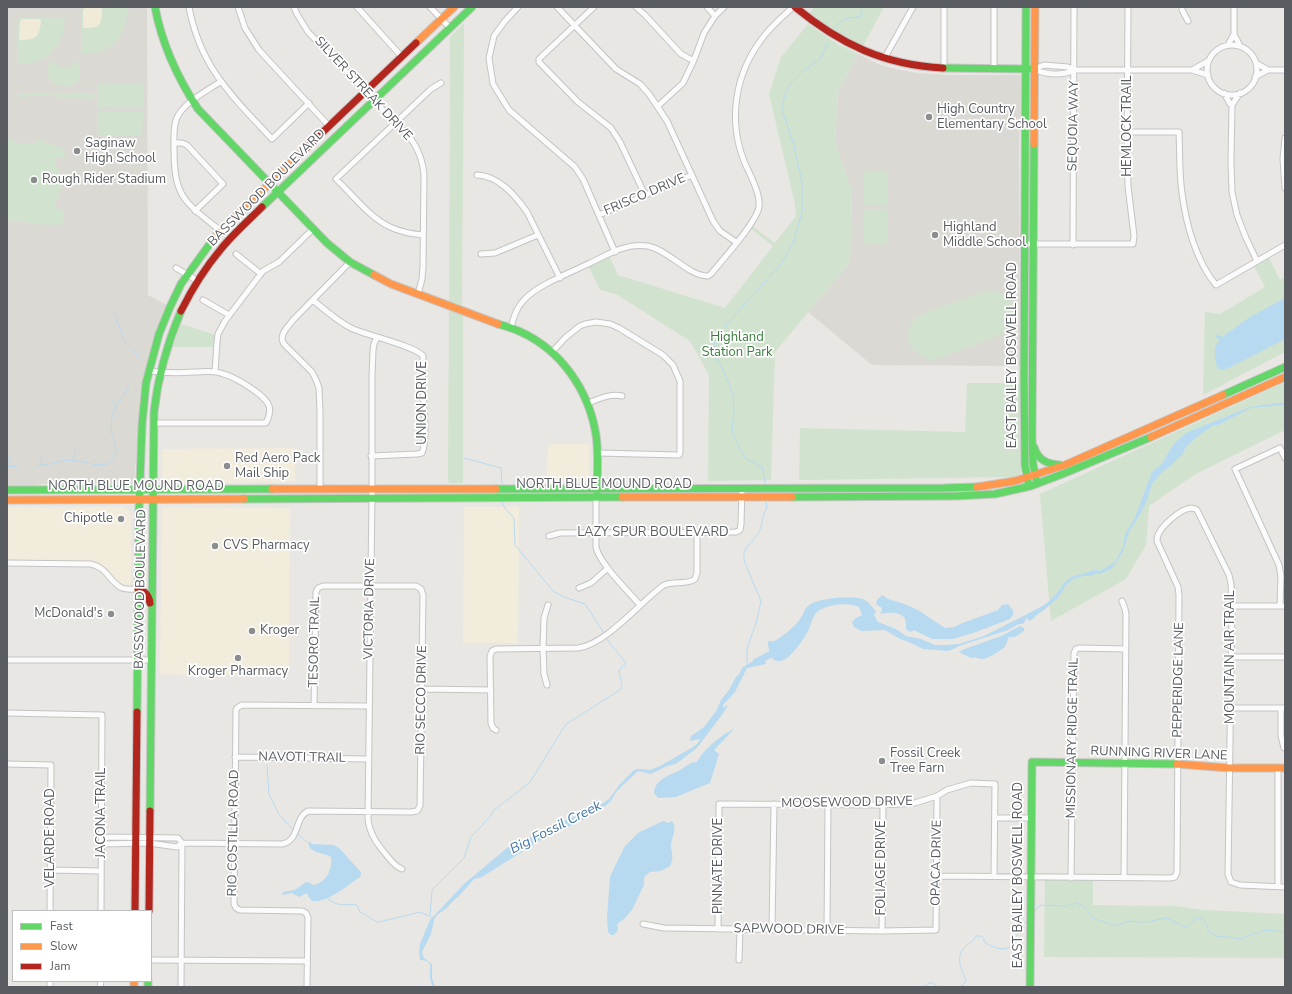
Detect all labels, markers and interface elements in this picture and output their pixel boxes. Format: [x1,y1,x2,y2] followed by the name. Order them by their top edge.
[311,34,415,144] street label: SILVER STREAK DRIVE
[1120,75,1136,177] street label: HEMLOCK TRAIL
[1065,80,1083,172] street label: SEQUOIA WAY
[937,102,1047,133] place label: High Country Elementary School
[924,112,934,122] marker: High Country Elementary School
[205,126,329,250] street label: BASSWOOD BOULEVARD
[85,136,156,167] place label: Saginaw High School
[72,146,82,156] marker: Saginaw High School
[602,171,688,219] street label: FRISCO DRIVE
[42,172,166,188] place label: Rough Rider Stadium
[29,175,39,185] marker: Rough Rider Stadium
[943,220,1026,251] place label: Highland Middle School
[930,230,940,240] marker: Highland Middle School
[1005,262,1021,448] street label: EAST BAILEY BOSWELL ROAD
[702,330,772,361] park label: Highland Station Park
[415,361,431,445] street label: UNION DRIVE
[235,451,320,482] place label: Red Aero Pack Mail Ship
[222,461,232,471] marker: Red Aero Pack Mail Ship
[516,477,692,493] street label: NORTH BLUE MOUND ROAD
[48,479,224,495] street label: NORTH BLUE MOUND ROAD
[132,509,150,669] street label: BASSWOOD BOULEVARD
[64,511,113,527] place label: Chipotle
[116,514,126,524] marker: Chipotle
[577,525,729,541] street label: LAZY SPUR BOULEVARD
[223,538,310,554] place label: CVS Pharmacy
[210,541,220,551] marker: CVS Pharmacy
[361,558,379,660] street label: VICTORIA DRIVE
[1223,590,1239,724] street label: MOUNTAIN AIR TRAIL
[306,596,324,688] street label: TESORO TRAIL
[34,606,103,622] place label: McDonald's
[106,609,116,619] marker: McDonald's
[1170,622,1188,738] street label: PEPPERIDGE LANE
[260,623,299,639] place label: Kroger
[247,626,257,636] marker: Kroger
[413,645,431,755] street label: RIO SECCO DRIVE
[233,653,243,663] marker: Kroger Pharmacy
[1064,657,1082,819] street label: MISSIONARY RIDGE TRAIL
[188,664,288,680] place label: Kroger Pharmacy
[1090,744,1228,764] street label: RUNNING RIVER LANE
[890,746,960,777] place label: Fossil Creek Tree Farn
[258,749,346,767] street label: NAVOTI TRAIL
[877,756,887,766] marker: Fossil Creek Tree Farn
[94,768,110,858] street label: JACONA TRAIL
[225,769,243,897] street label: RIO COSTILLA ROAD
[1011,782,1027,968] street label: EAST BAILEY BOSWELL ROAD
[43,788,59,888] street label: VELARDE ROAD
[781,794,913,812] street label: MOOSEWOOD DRIVE
[507,798,605,858] water label: Big Fossil Creek
[711,818,727,914] street label: PINNATE DRIVE
[874,820,890,916] street label: FOLIAGE DRIVE
[928,820,946,906] street label: OPACA DRIVE
[12,910,152,982] legend
[50,918,73,934] text: Fast
[733,921,845,939] street label: SAPWOOD DRIVE
[50,938,78,954] text: Slow
[50,958,71,974] text: Jam

